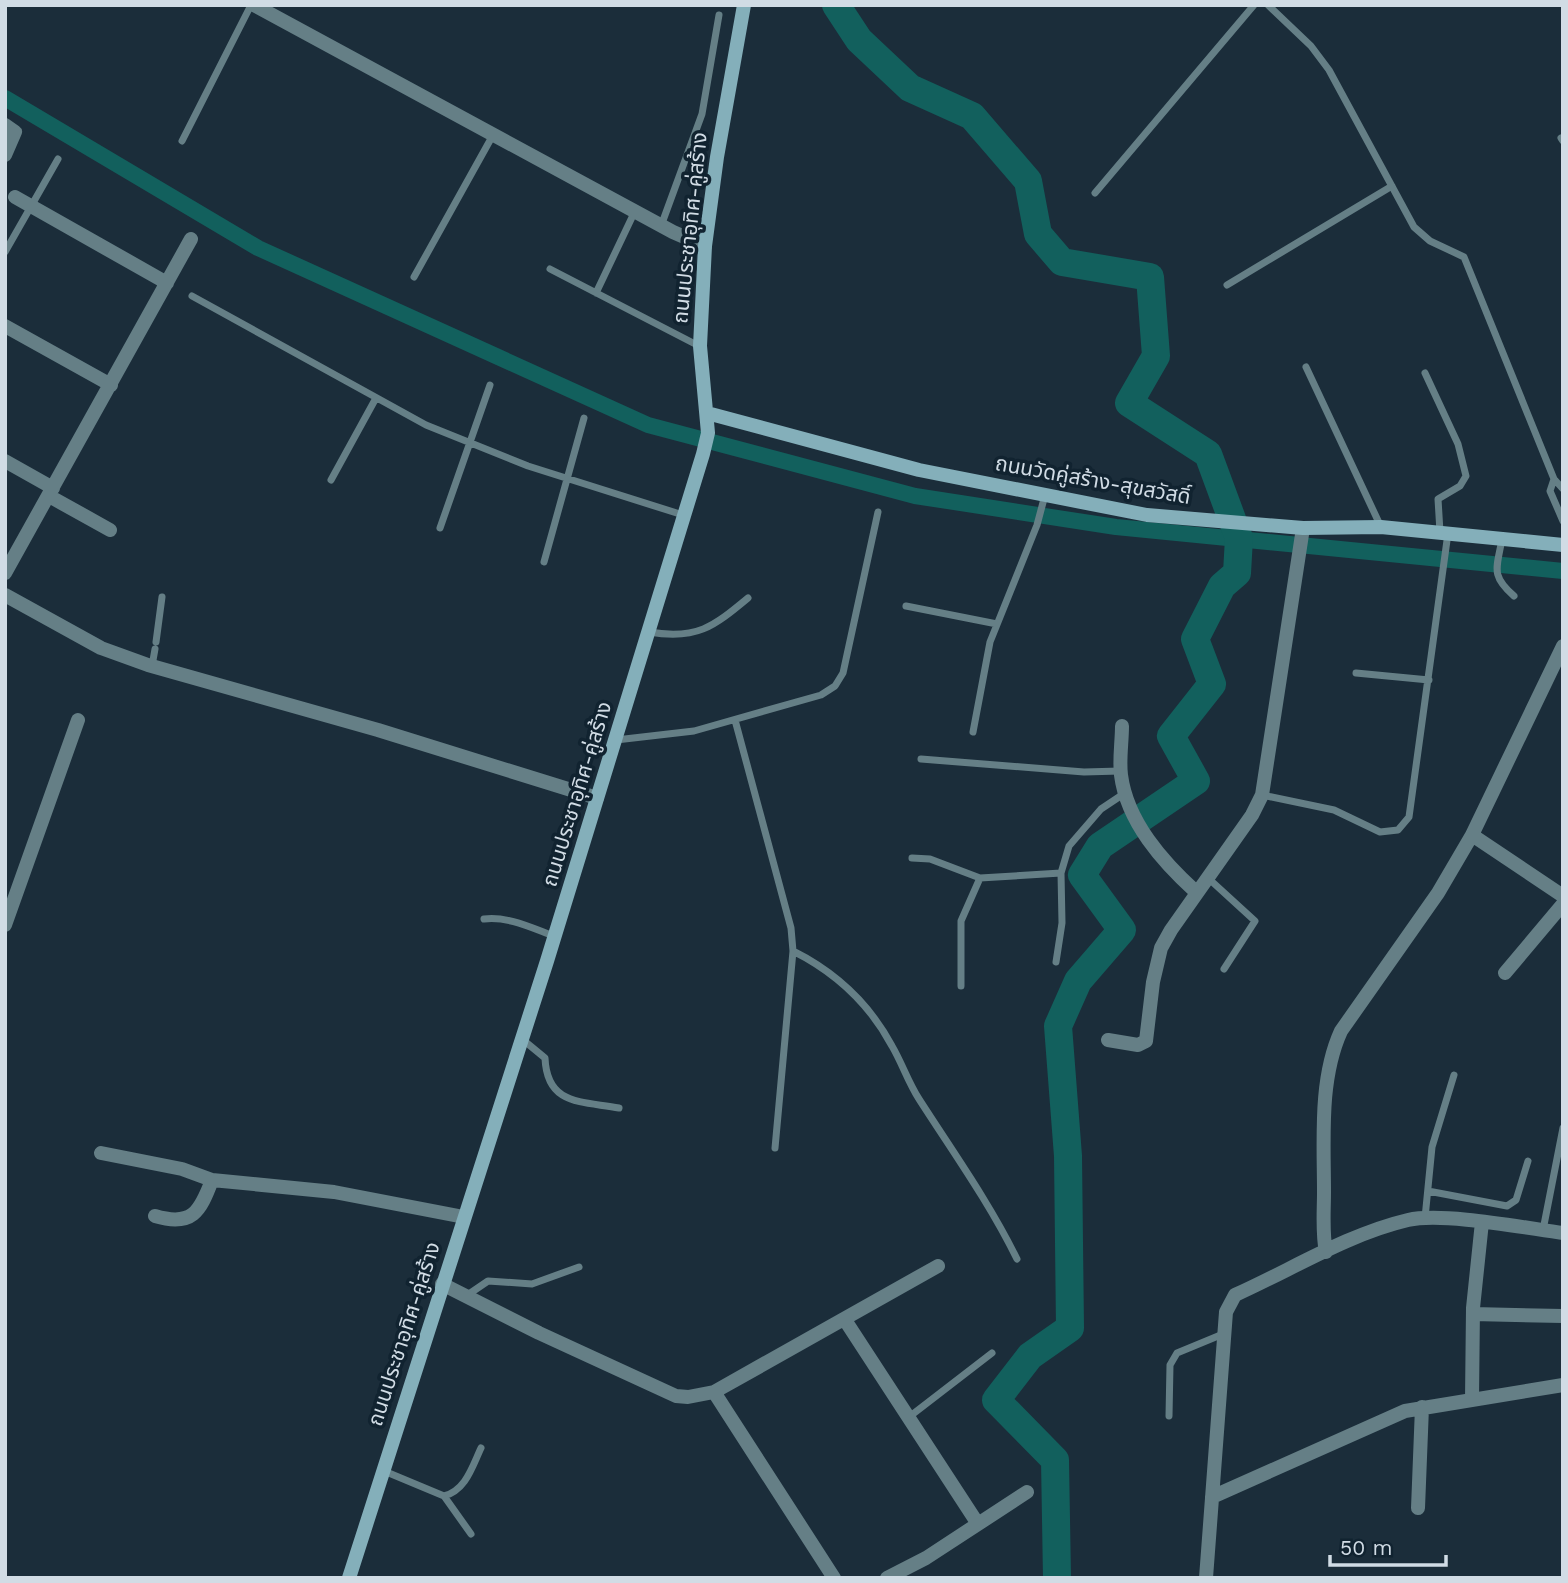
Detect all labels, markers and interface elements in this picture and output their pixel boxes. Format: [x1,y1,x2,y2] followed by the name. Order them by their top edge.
[667,131,713,325] street label: ถนนประชาอุทิศ-คู่สร้าง
[993,450,1193,510] street label: ถนนวัดคู่สร้าง-สุขสวัสดิ์
[536,698,618,890] street label: ถนนประชาอุทิศ-คู่สร้าง
[362,1239,446,1429] street label: ถนนประชาอุทิศ-คู่สร้าง
[1330,1524,1446,1568] scale bar
[1340,1535,1392,1560] text: 50 m

